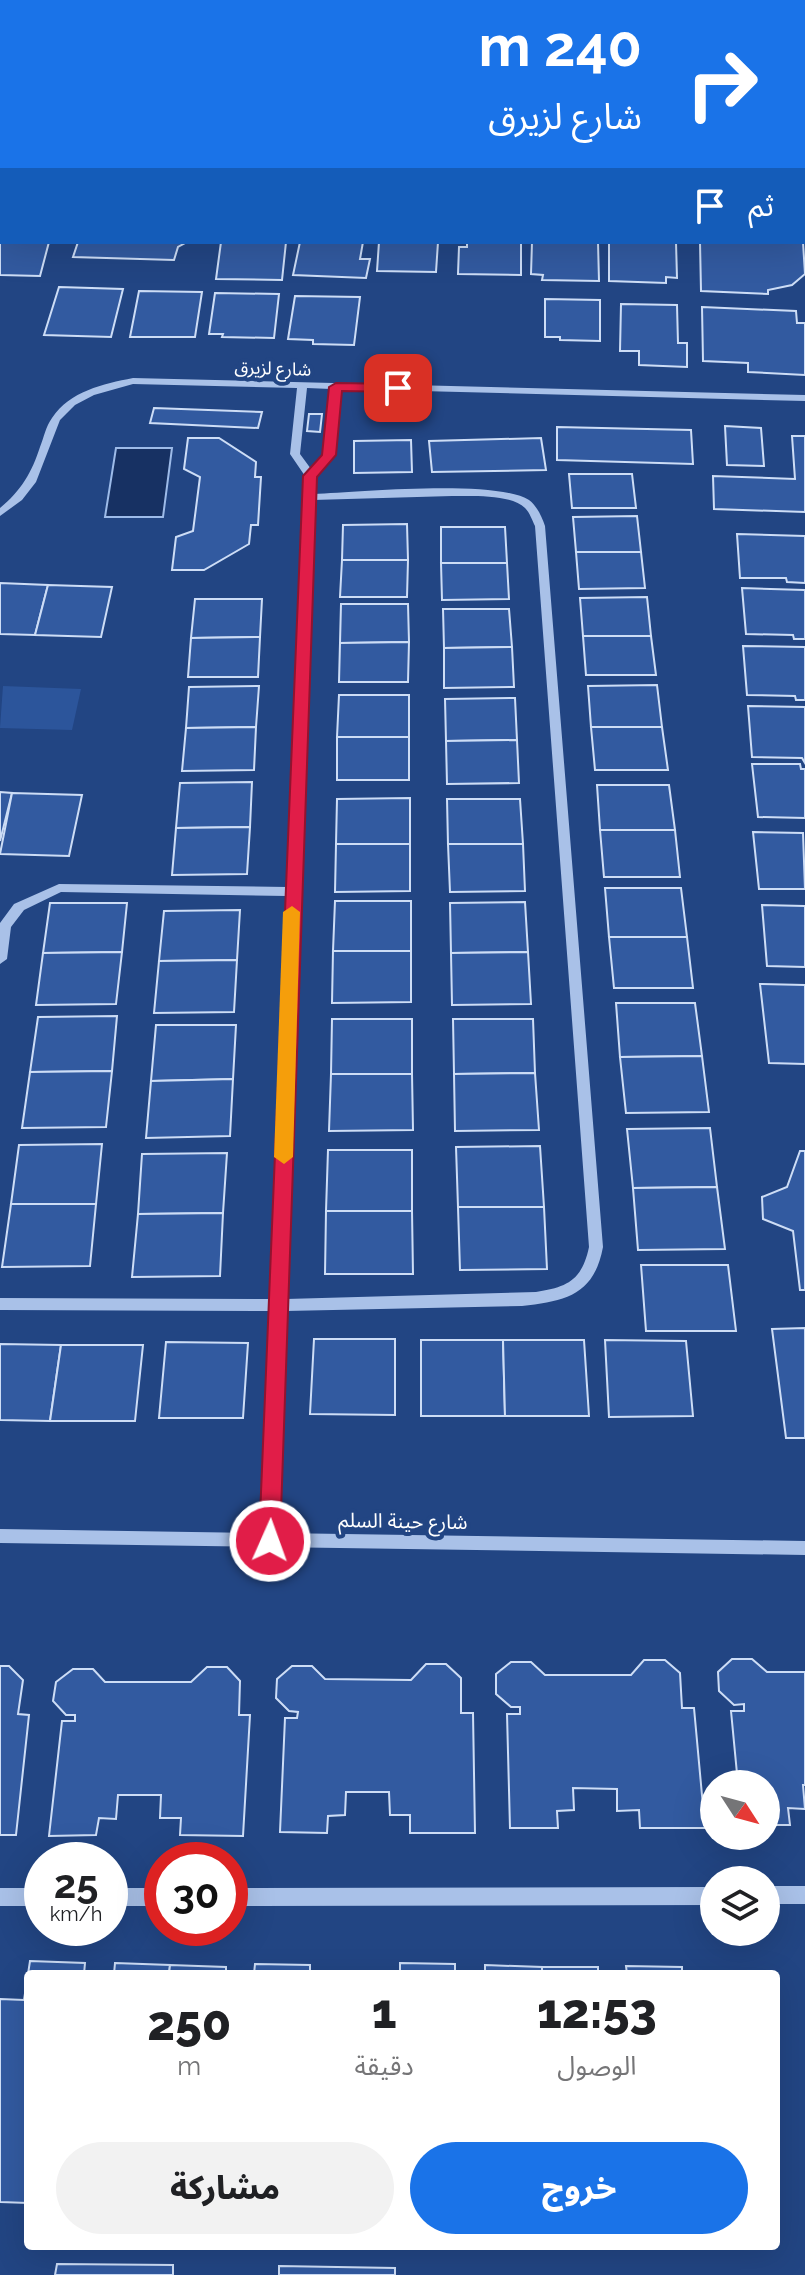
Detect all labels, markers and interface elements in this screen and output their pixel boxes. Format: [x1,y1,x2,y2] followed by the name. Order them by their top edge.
[478,13,642,79] text: 240 m
[670,32,774,136] icon: right
[488,95,642,137] text: شارع لزيرق
[688,184,732,228] icon: arrive
[748,188,774,223] text: ثم
[364,354,432,422] pin
[234,356,312,384] street label: شارع لزيرق
[376,366,420,410] icon: arrive
[228,1499,312,1583] position arrow
[338,1508,468,1537] street label: شارع حينة السلم
[700,1770,780,1850] north arrow
[700,1770,780,1946] map controls
[144,1842,248,1946] speed limit sign: 30
[54,1860,98,1907] text: 25
[700,1866,780,1946] button: layers
[50,1902,102,1926] text: km/h
[372,1983,397,2039] text: 1
[537,1983,657,2039] text: 12:53
[147,1995,231,2051] text: 250
[177,2051,201,2081] text: m
[354,2051,414,2081] text: دقيقة
[557,2051,636,2081] text: الوصول
[56,2142,394,2234] button: مشاركة
[410,2142,748,2234] button: خروج

